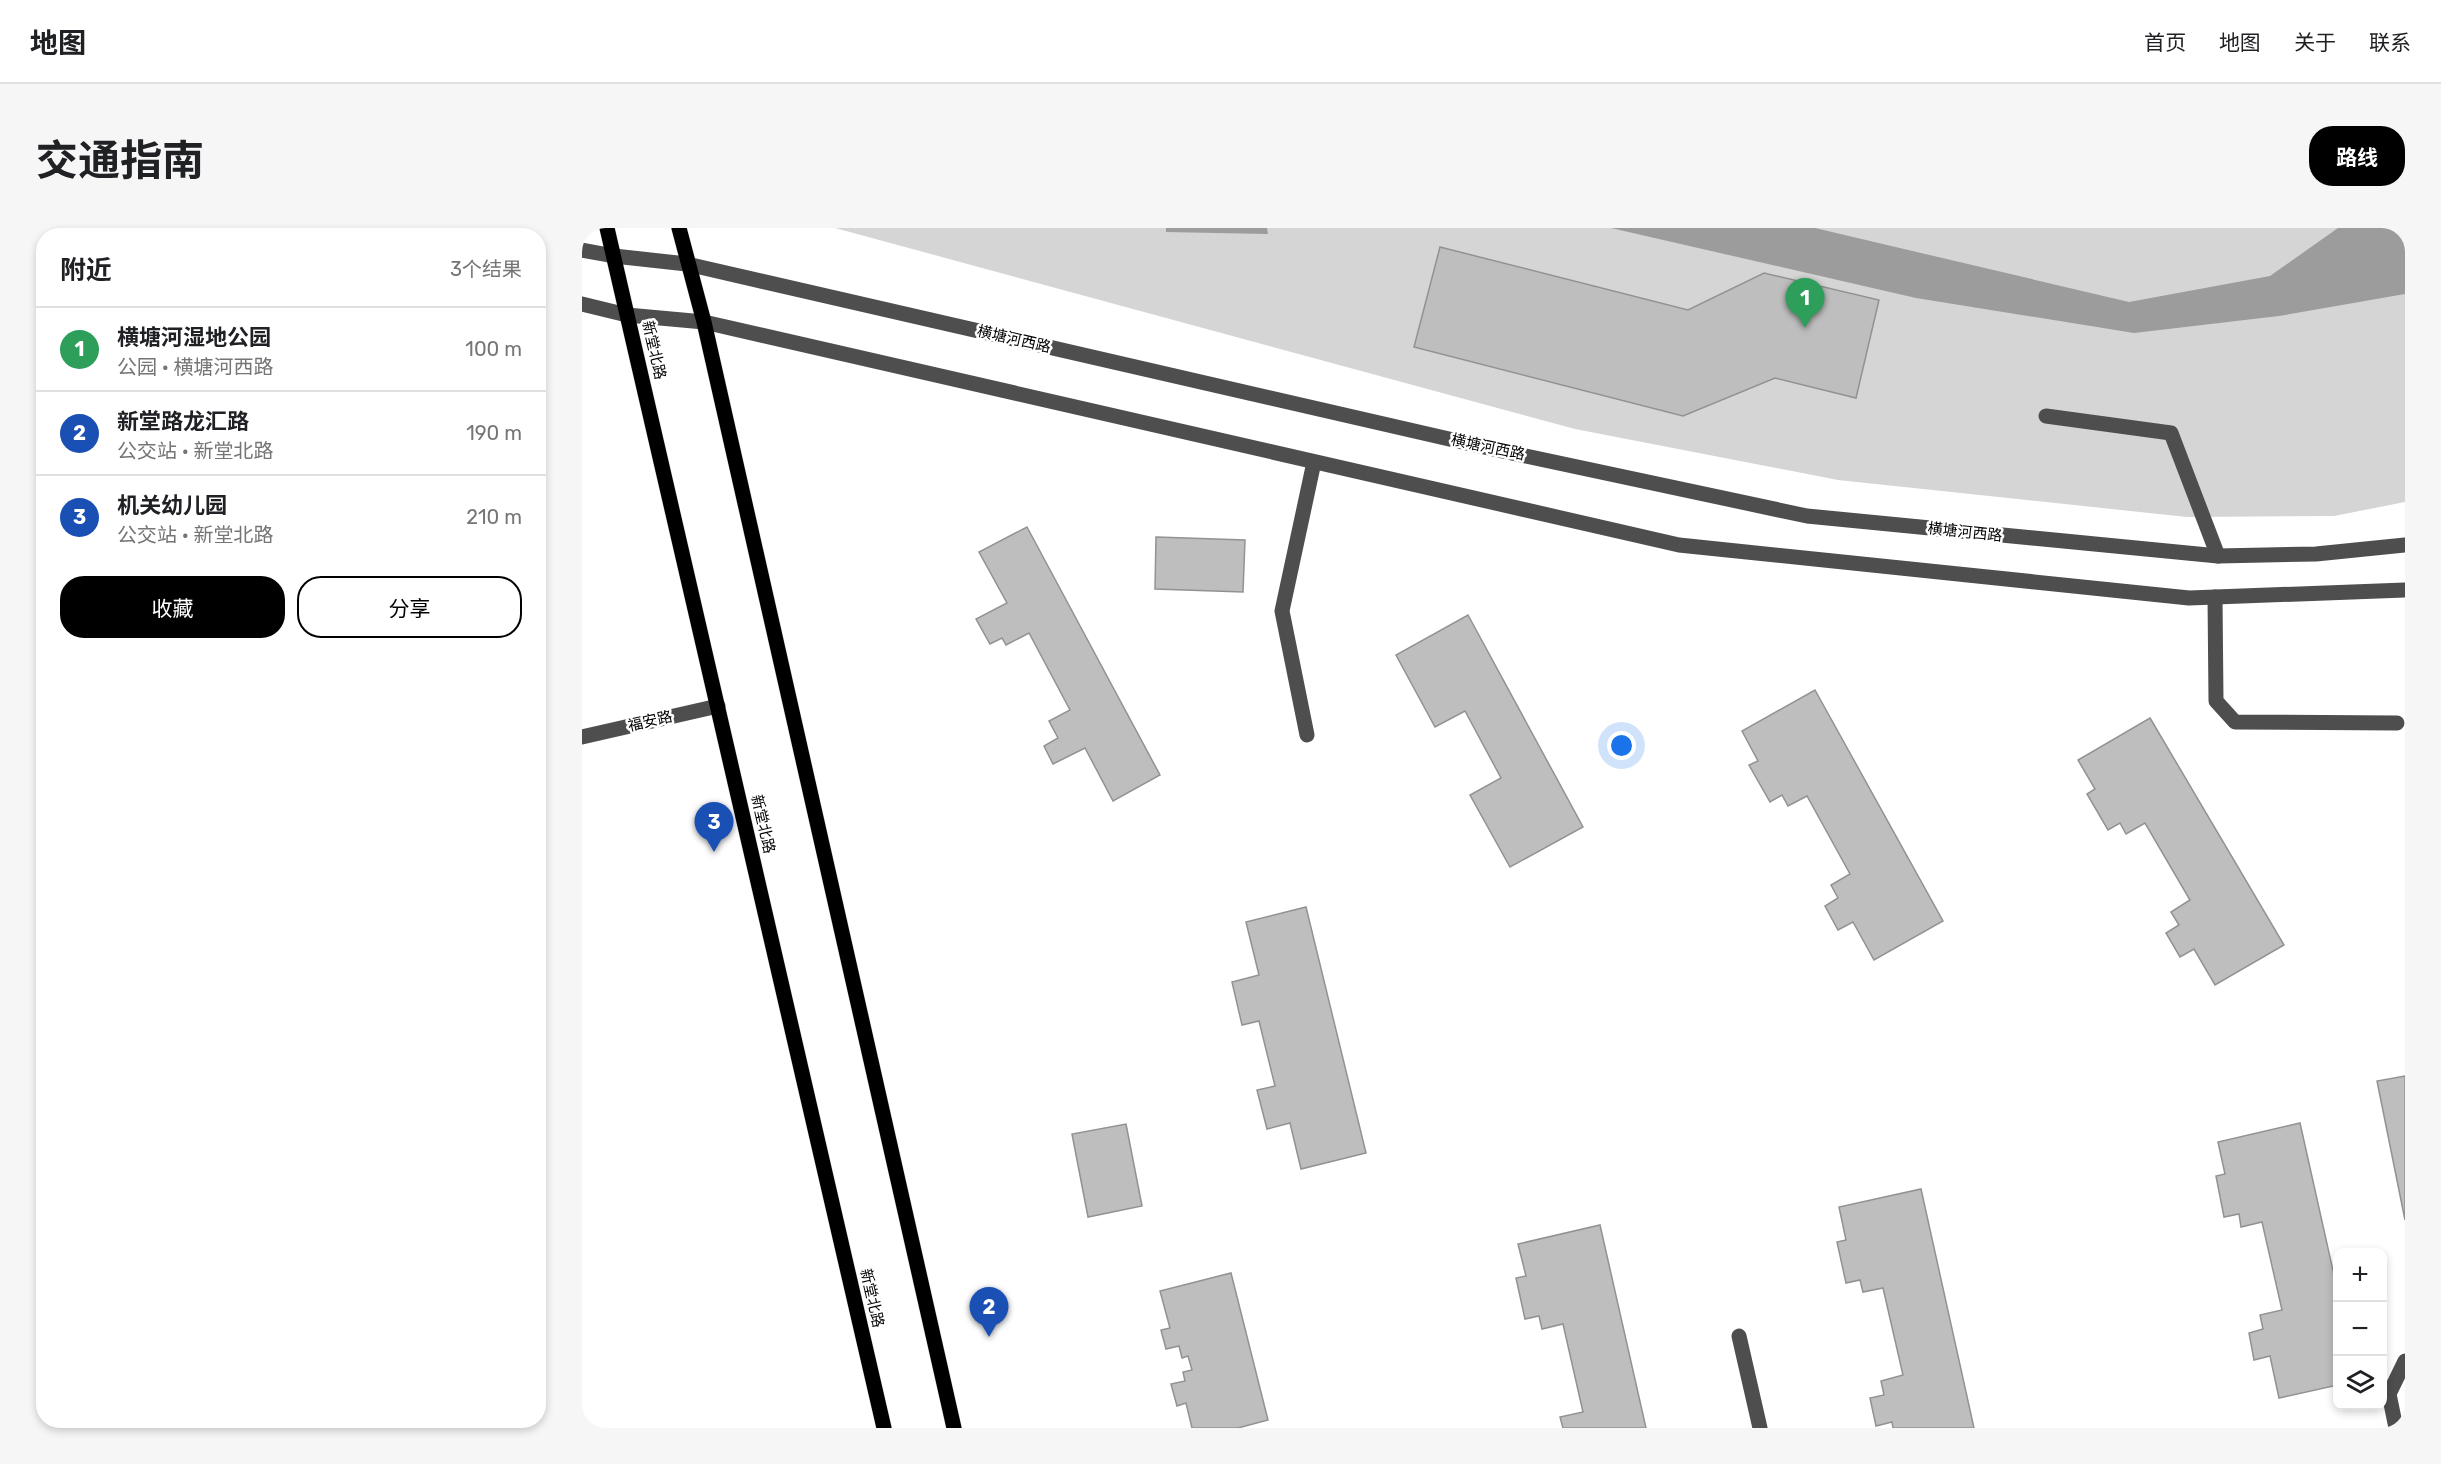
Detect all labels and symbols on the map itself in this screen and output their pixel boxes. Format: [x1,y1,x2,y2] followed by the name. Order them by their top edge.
[1786,279,1824,328] pin: 1
[638,319,670,381] street label: 新堂北路
[975,322,1053,356] street label: 横塘河西路
[1449,430,1527,464] street label: 横塘河西路
[1927,519,2003,545] street label: 横塘河西路
[626,707,674,735] street label: 福安路
[1607,731,1636,760] your location
[747,793,779,855] street label: 新堂北路
[694,802,734,852] pin: 3
[856,1267,888,1329] street label: 新堂北路
[970,1288,1008,1337] pin: 2

